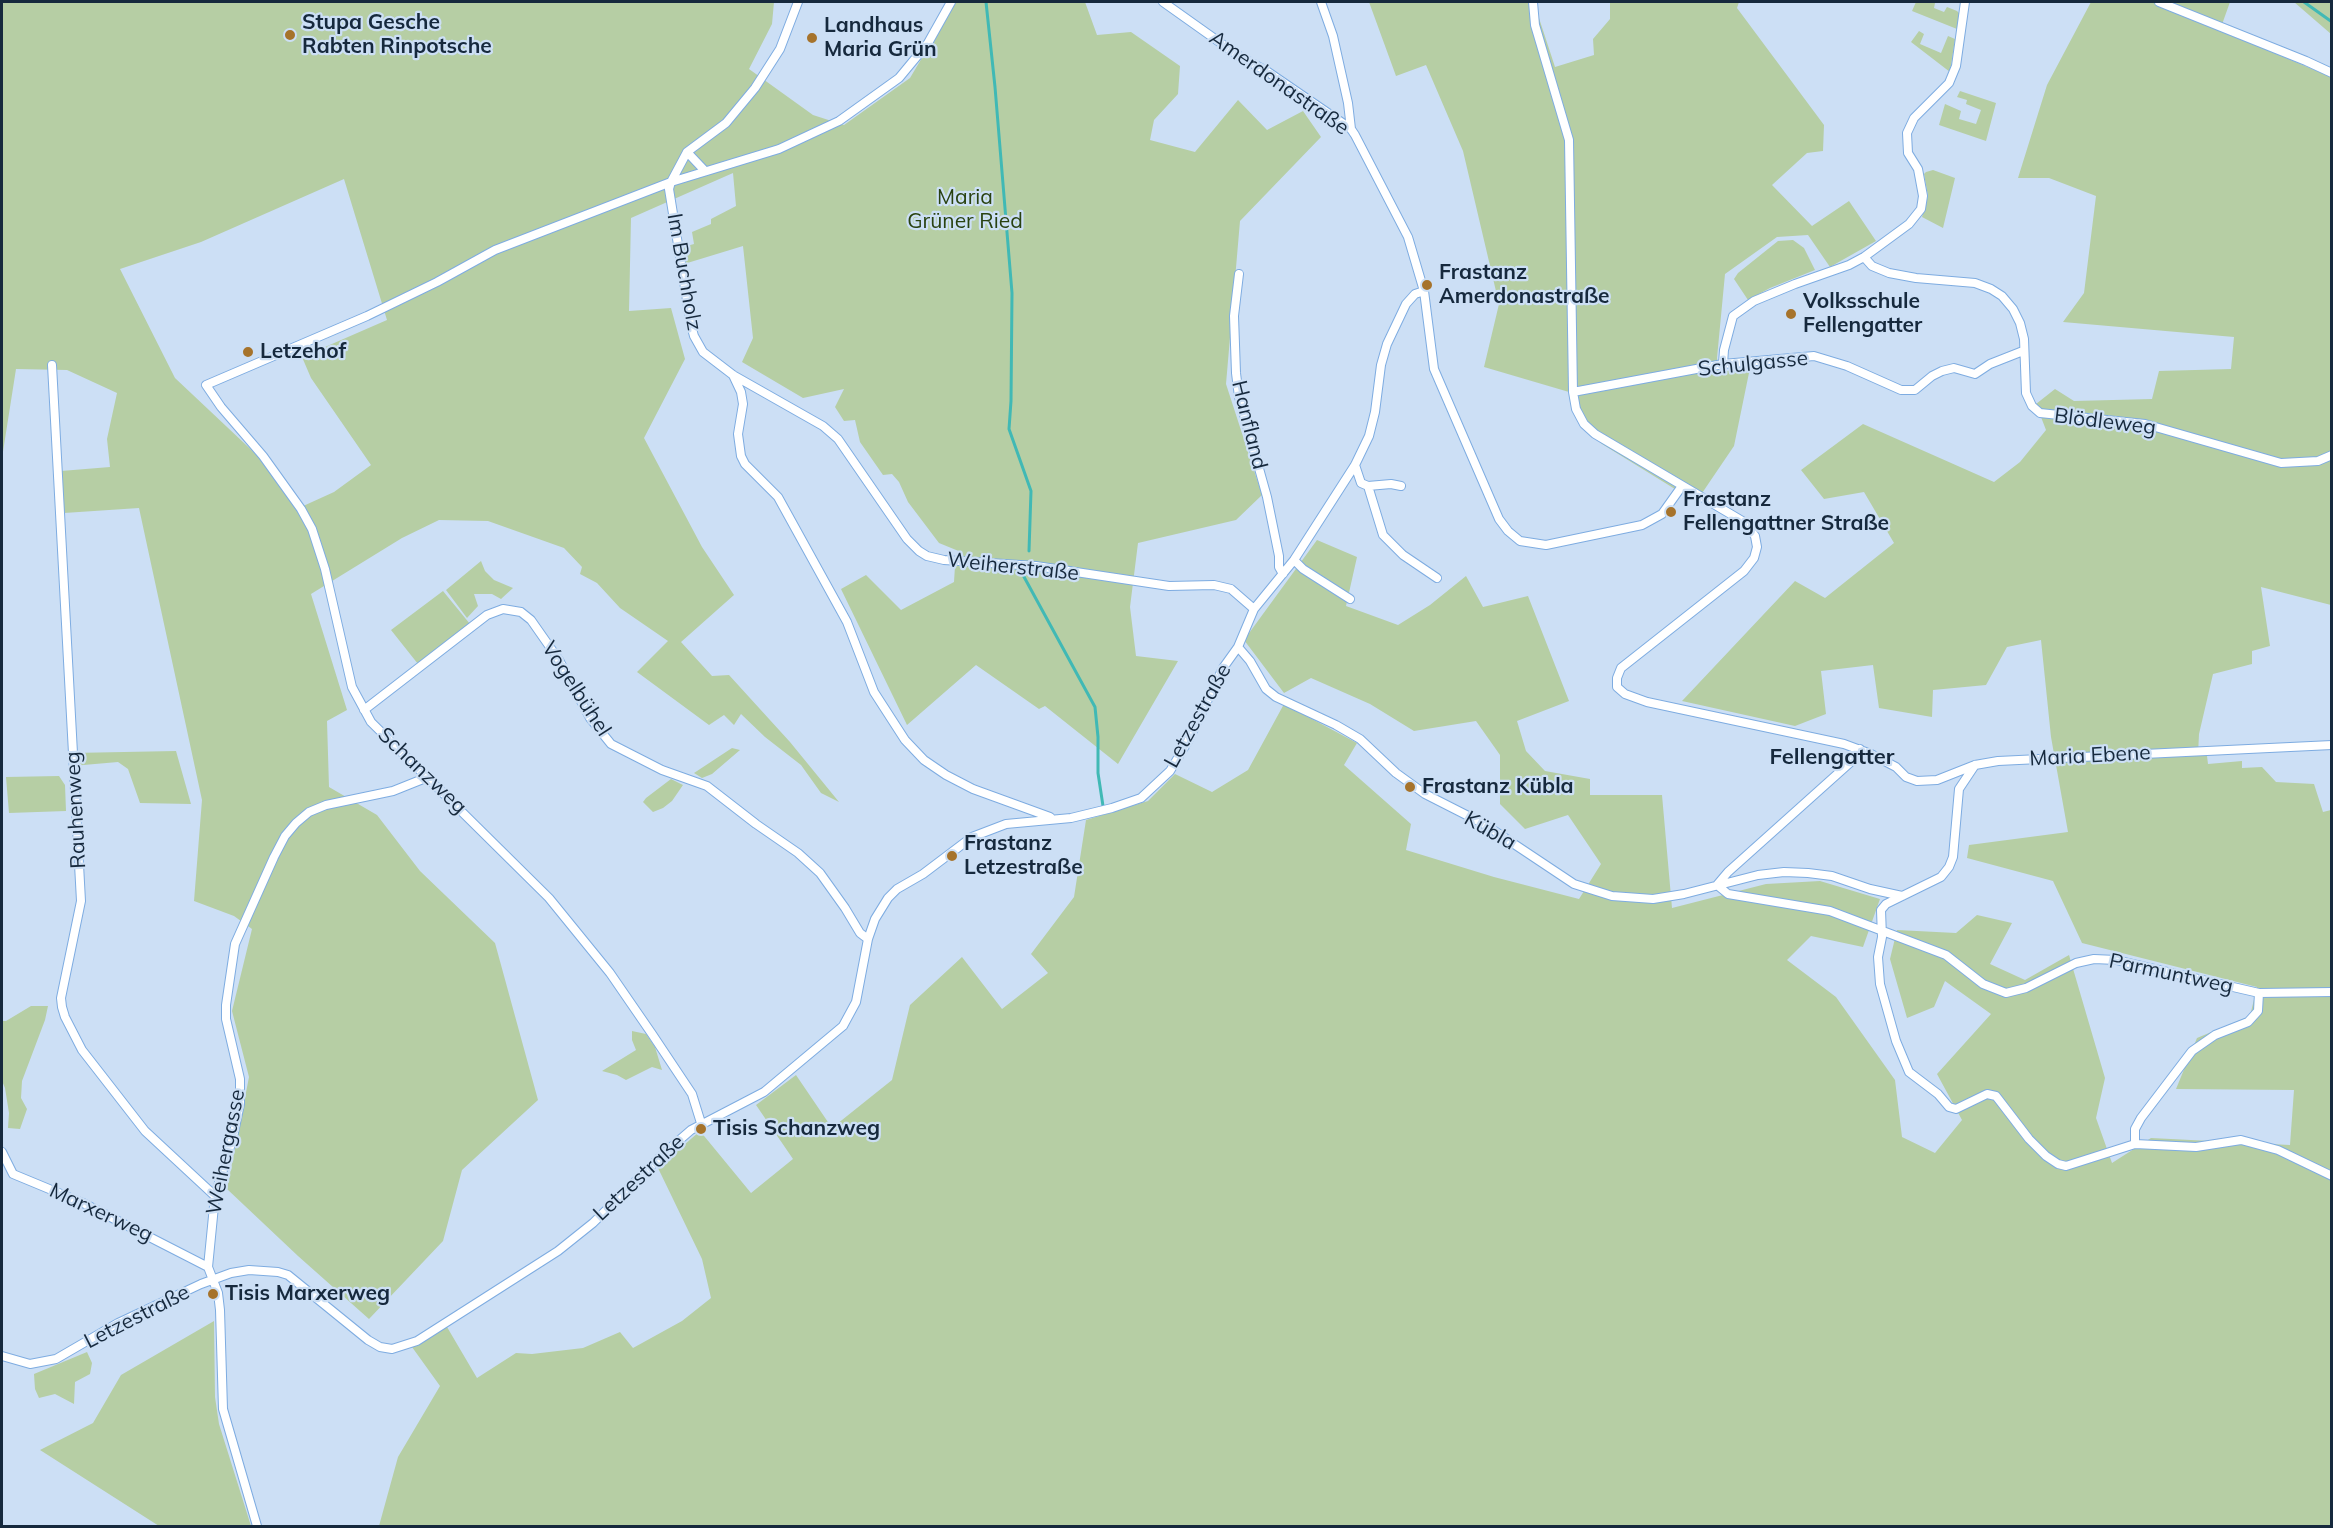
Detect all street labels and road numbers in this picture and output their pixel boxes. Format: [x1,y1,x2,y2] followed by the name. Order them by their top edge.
[1204,25,1354,141] street label: Amerdonastraße
[661,211,707,333] street label: Im Buchholz
[1697,346,1809,382] street label: Schulgasse
[1226,378,1272,472] street label: Hanfland
[2053,403,2157,441] street label: Blödleweg
[946,548,1080,586] street label: Weiherstraße
[536,637,616,741] street label: Vogelbühel
[1159,660,1237,772] street label: Letzestraße
[372,722,472,820] street label: Schanzweg
[2029,740,2151,772] street label: Maria Ebene
[60,751,92,869] street label: Rauhenweg
[1460,806,1520,856] street label: Kübla
[2107,949,2235,999] street label: Parmuntweg
[201,1087,251,1217] street label: Weihergasse
[588,1130,690,1226] street label: Letzestraße
[45,1178,157,1248] street label: Marxerweg
[80,1280,194,1354] street label: Letzestraße

